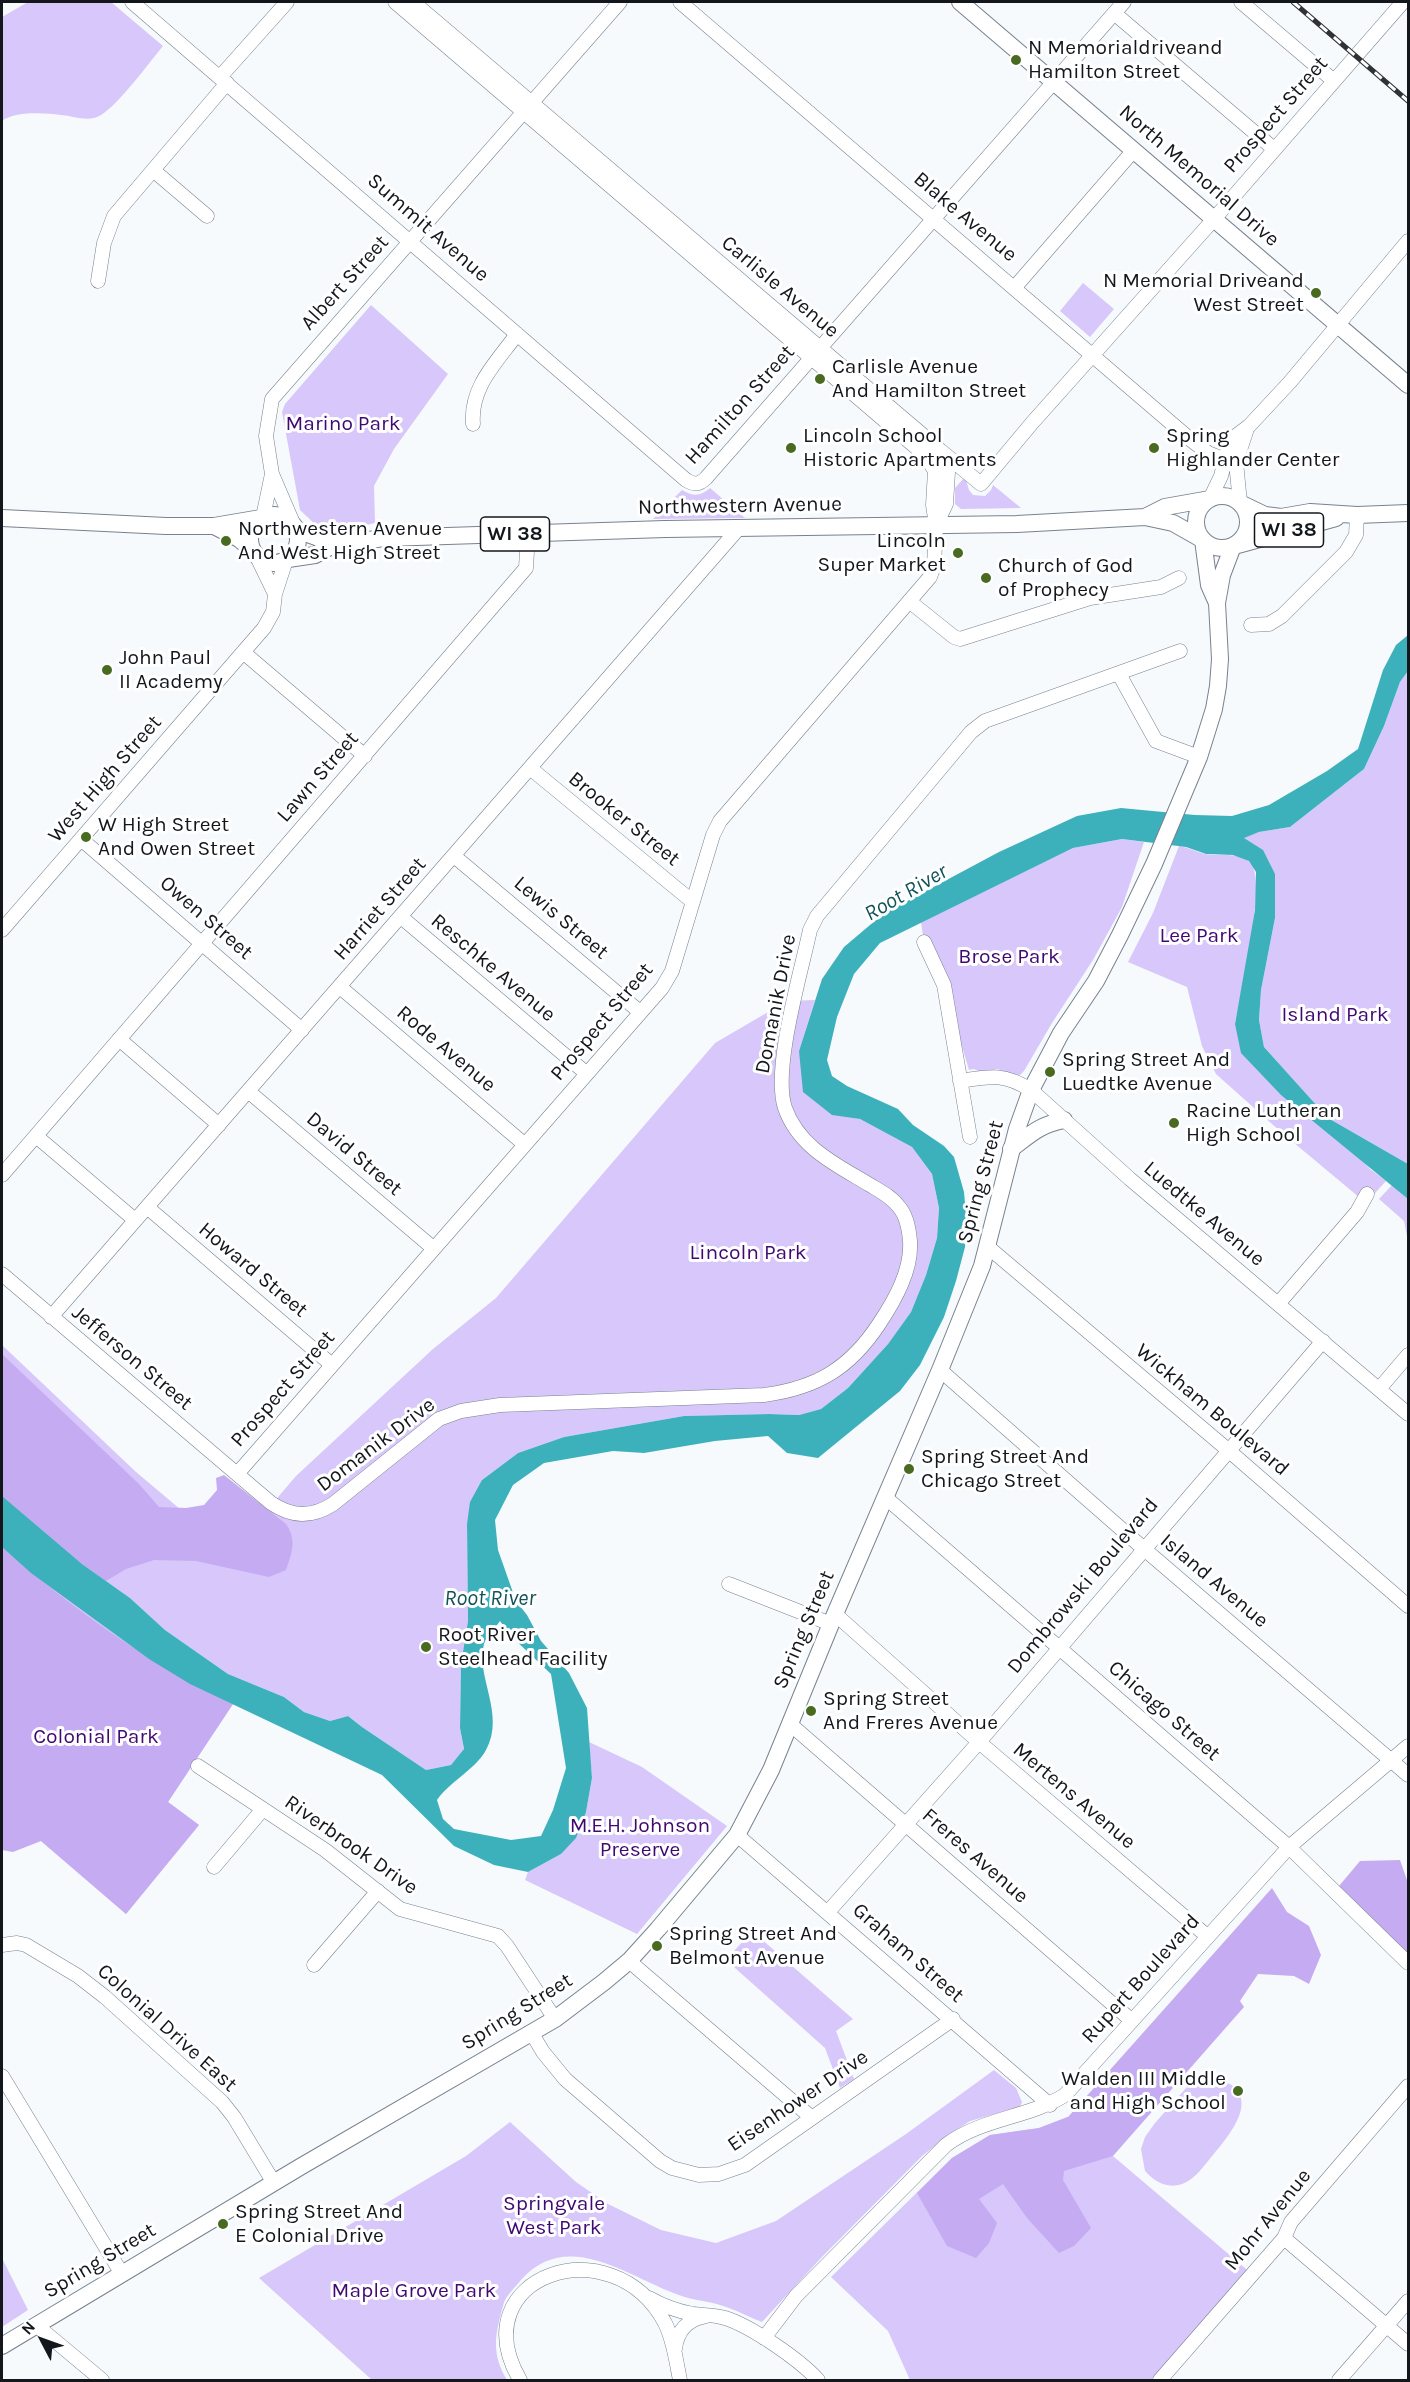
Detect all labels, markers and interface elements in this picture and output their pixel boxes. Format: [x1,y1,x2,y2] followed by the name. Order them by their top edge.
[1028,35,1223,85] place label: N Memorialdriveand Hamilton Street
[1219,52,1333,178] street label: Prospect Street
[1009,53,1023,67] marker: N Memorialdriveand Hamilton Street
[1114,100,1284,252] street label: North Memorial Drive
[908,166,1022,268] street label: Blake Avenue
[362,168,494,288] street label: Summit Avenue
[296,230,394,336] street label: Albert Street
[716,230,844,344] street label: Carlisle Avenue
[1103,268,1304,318] place label: N Memorial Driveand West Street
[1309,286,1323,300] marker: N Memorial Driveand West Street
[680,340,800,470] street label: Hamilton Street
[832,354,1026,404] place label: Carlisle Avenue And Hamilton Street
[813,372,827,386] marker: Carlisle Avenue And Hamilton Street
[286,411,400,437] park label: Marino Park
[803,423,997,473] place label: Lincoln School Historic Apartments
[1166,423,1339,473] place label: Spring Highlander Center
[784,441,798,455] marker: Lincoln School Historic Apartments
[1147,441,1161,455] marker: Spring Highlander Center
[638,492,842,520] street label: Northwestern Avenue
[1254,513,1324,547] road number: WI 38
[238,516,442,566] place label: Northwestern Avenue And West High Street
[480,517,550,551] road number: WI 38
[818,528,946,578] place label: Lincoln Super Market
[219,534,233,548] marker: Northwestern Avenue And West High Street
[951,546,965,560] marker: Lincoln Super Market
[998,553,1133,603] place label: Church of God of Prophecy
[979,571,993,585] marker: Church of God of Prophecy
[119,645,223,695] place label: John Paul II Academy
[100,663,114,677] marker: John Paul II Academy
[43,710,167,848] street label: West High Street
[272,727,364,827] street label: Lawn Street
[563,766,685,872] street label: Brooker Street
[98,812,255,862] place label: W High Street And Owen Street
[79,830,93,844] marker: W High Street And Owen Street
[328,852,432,966] street label: Harriet Street
[860,859,952,927] water label: Root River
[154,871,258,965] street label: Owen Street
[509,871,613,965] street label: Lewis Street
[426,909,560,1027] street label: Reschke Avenue
[1160,923,1238,949] park label: Lee Park
[750,932,802,1076] street label: Domanik Drive
[958,944,1060,970] park label: Brose Park
[545,958,659,1086] street label: Prospect Street
[391,1000,501,1098] street label: Rode Avenue
[1281,1002,1389,1028] park label: Island Park
[1062,1047,1230,1097] place label: Spring Street And Luedtke Avenue
[1043,1065,1057,1079] marker: Spring Street And Luedtke Avenue
[1186,1098,1342,1148] place label: Racine Lutheran High School
[301,1107,407,1201] street label: David Street
[1167,1116,1181,1130] marker: Racine Lutheran High School
[953,1118,1009,1246] street label: Spring Street
[1138,1156,1270,1272] street label: Luedtke Avenue
[193,1217,313,1323] street label: Howard Street
[689,1240,807,1266] park label: Lincoln Park
[67,1300,197,1416] street label: Jefferson Street
[226,1326,340,1452] street label: Prospect Street
[1130,1338,1294,1482] street label: Wickham Boulevard
[312,1392,440,1498] street label: Domanik Drive
[921,1444,1089,1494] place label: Spring Street And Chicago Street
[902,1462,916,1476] marker: Spring Street And Chicago Street
[1002,1493,1164,1679] street label: Dombrowski Boulevard
[1155,1528,1273,1634] street label: Island Avenue
[768,1567,840,1693] street label: Spring Street
[444,1586,536,1612] water label: Root River
[438,1622,607,1672] place label: Root River Steelhead Facility
[419,1640,433,1654] marker: Root River Steelhead Facility
[1103,1656,1225,1766] street label: Chicago Street
[823,1686,998,1736] place label: Spring Street And Freres Avenue
[804,1704,818,1718] marker: Spring Street And Freres Avenue
[33,1724,159,1750] park label: Colonial Park
[1007,1737,1141,1855] street label: Mertens Avenue
[280,1790,422,1900] street label: Riverbrook Drive
[917,1803,1033,1909] street label: Freres Avenue
[570,1813,710,1863] park label: M.E.H. Johnson Preserve
[847,1898,969,2008] street label: Graham Street
[1076,1909,1206,2049] street label: Rupert Boulevard
[669,1921,837,1971] place label: Spring Street And Belmont Avenue
[650,1939,664,1953] marker: Spring Street And Belmont Avenue
[92,1959,242,2097] street label: Colonial Drive East
[457,1968,577,2056] street label: Spring Street
[723,2045,873,2157] street label: Eisenhower Drive
[1061,2066,1226,2116] place label: Walden III Middle and High School
[1231,2084,1245,2098] marker: Walden III Middle and High School
[1219,2164,1317,2276] street label: Mohr Avenue
[503,2191,605,2241] park label: Springvale West Park
[235,2199,403,2249] place label: Spring Street And E Colonial Drive
[216,2217,230,2231] marker: Spring Street And E Colonial Drive
[40,2218,160,2304] street label: Spring Street
[332,2278,496,2304] park label: Maple Grove Park
[12,2310,72,2370] north arrow
[17,2317,39,2338] text: N

